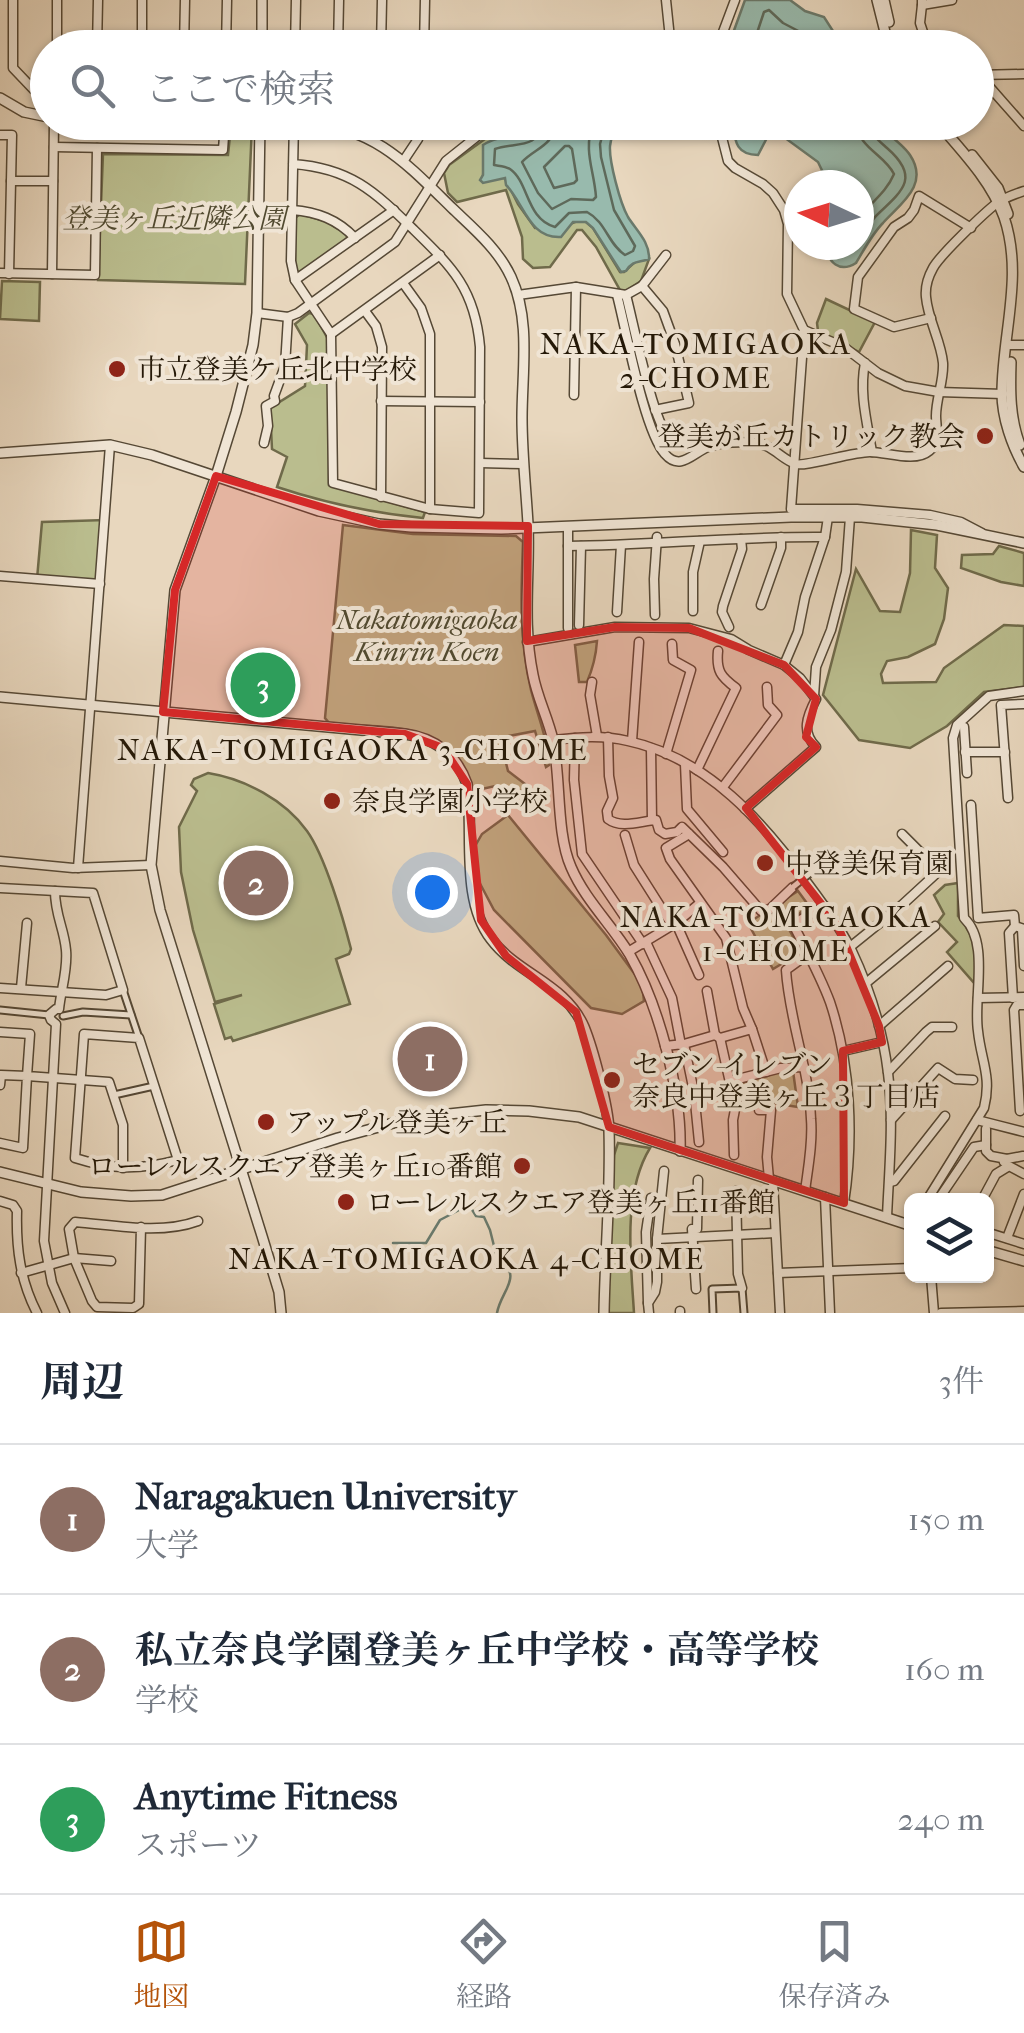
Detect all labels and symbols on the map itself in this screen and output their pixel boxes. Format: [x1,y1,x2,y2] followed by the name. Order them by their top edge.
[784,170,874,260] north arrow
[62,202,290,235] park label: 登美ヶ丘近隣公園
[540,327,852,396] district label: NAKA-TOMIGAOKA 2-CHOME
[137,353,417,386] place label: 市立登美ケ丘北中学校
[106,358,128,380] marker: 市立登美ケ丘北中学校
[658,420,965,453] place label: 登美が丘カトリック教会
[974,425,996,447] marker: 登美が丘カトリック教会
[335,603,518,668] park label: Nakatomigaoka Kinrin Koen
[230,648,296,722] pin: 3
[117,733,589,768] district label: NAKA-TOMIGAOKA 3-CHOME
[352,785,548,818] place label: 奈良学園小学校
[321,790,343,812] marker: 奈良学園小学校
[224,846,288,920] pin: 2
[785,847,953,880] place label: 中登美保育園
[754,852,776,874] marker: 中登美保育園
[407,867,458,918] your location
[620,900,932,969] district label: NAKA-TOMIGAOKA 1-CHOME
[398,1022,462,1096] pin: 1
[632,1048,940,1113] place label: セブン-イレブン 奈良中登美ヶ丘３丁目店
[601,1069,623,1091] marker: セブン-イレブン 奈良中登美ヶ丘３丁目店
[286,1106,507,1139] place label: アップル登美ヶ丘
[255,1111,277,1133] marker: アップル登美ヶ丘
[87,1150,502,1183] place label: ローレルスクエア登美ヶ丘10番館
[511,1155,533,1177] marker: ローレルスクエア登美ヶ丘10番館
[366,1186,775,1219] place label: ローレルスクエア登美ヶ丘11番館
[335,1191,357,1213] marker: ローレルスクエア登美ヶ丘11番館
[228,1242,706,1277] district label: NAKA-TOMIGAOKA 4-CHOME

